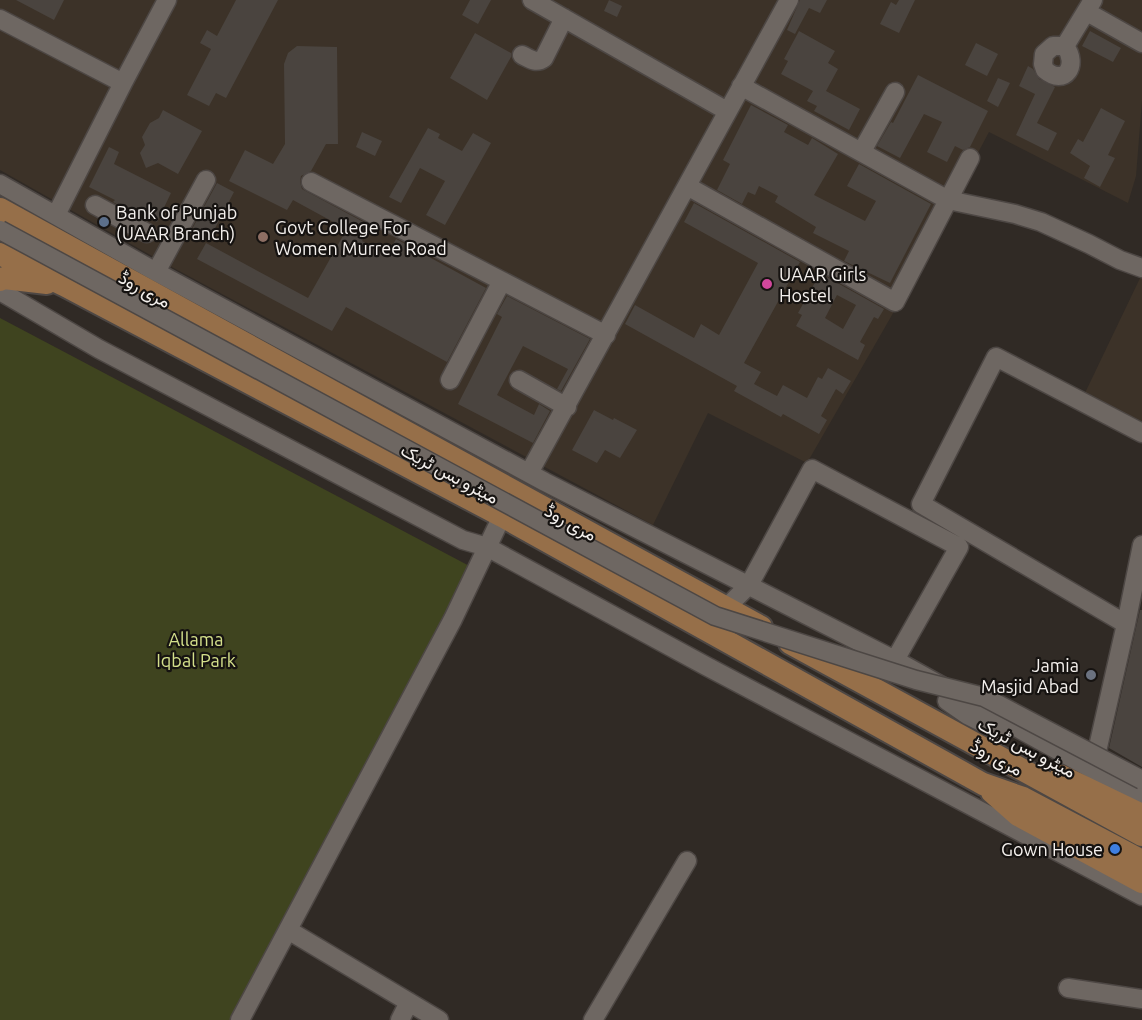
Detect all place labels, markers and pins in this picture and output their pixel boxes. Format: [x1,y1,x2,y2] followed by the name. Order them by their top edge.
[116,202,237,244] place label: Bank of Punjab (UAAR Branch)
[97,215,111,229] marker: Bank of Punjab (UAAR Branch)
[275,217,447,258] place label: Govt College For Women Murree Road
[256,230,270,244] marker: Govt College For Women Murree Road
[779,264,866,305] place label: UAAR Girls Hostel
[760,277,774,291] marker: UAAR Girls Hostel
[981,655,1079,696] place label: Jamia Masjid Abad
[1084,668,1098,682] marker: Jamia Masjid Abad
[1001,839,1103,859] place label: Gown House
[1108,842,1122,856] marker: Gown House

